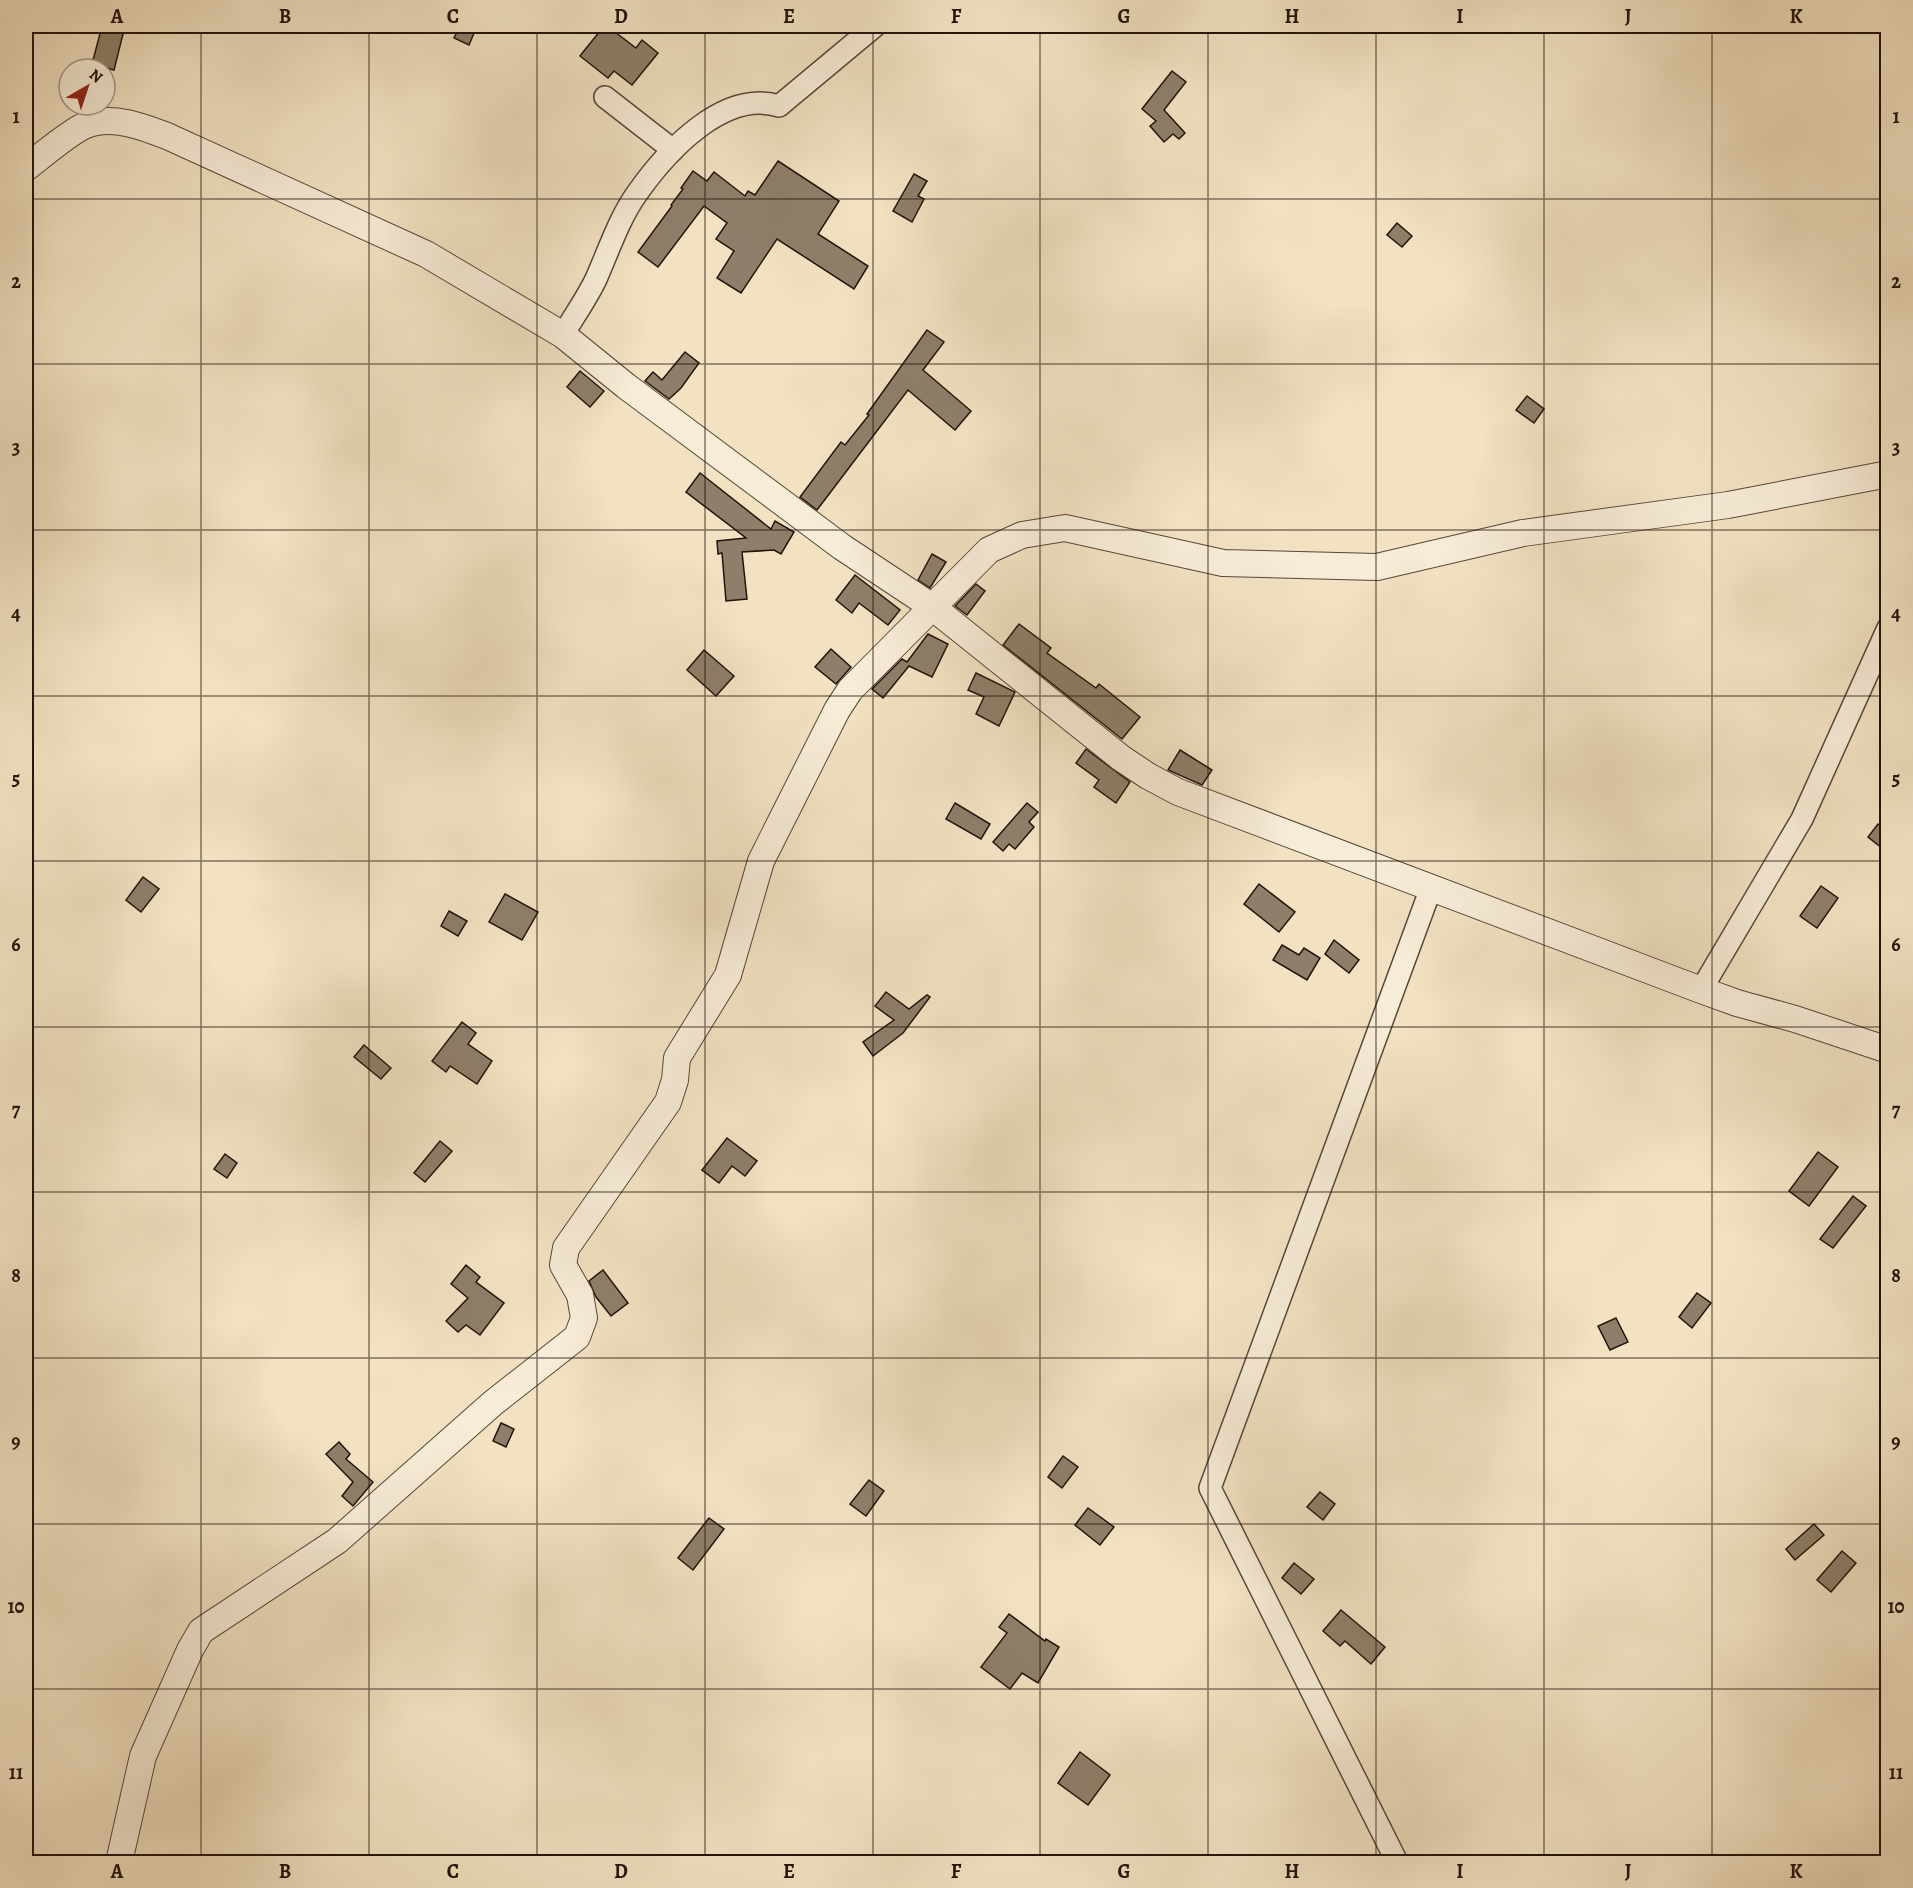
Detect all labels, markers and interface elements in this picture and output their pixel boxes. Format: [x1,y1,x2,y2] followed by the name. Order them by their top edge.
[110,3,124,30] text: A
[279,3,291,30] text: B
[447,3,459,30] text: C
[614,3,628,30] text: D
[783,3,795,30] text: E
[951,3,962,30] text: F
[1117,3,1131,30] text: G
[1285,3,1300,30] text: H
[1456,3,1464,30] text: I
[1625,3,1632,30] text: J
[1789,3,1803,30] text: K
[57,57,117,117] north arrow
[84,64,108,89] text: N
[12,103,20,130] text: 1
[1892,103,1900,130] text: 1
[11,268,21,295] text: 2
[1891,268,1901,295] text: 2
[12,434,20,461] text: 3
[1892,434,1900,461] text: 3
[11,600,21,627] text: 4
[1891,600,1901,627] text: 4
[12,765,20,792] text: 5
[1892,765,1900,792] text: 5
[11,931,21,958] text: 6
[1891,931,1901,958] text: 6
[12,1096,21,1123] text: 7
[1892,1096,1901,1123] text: 7
[11,1262,21,1289] text: 8
[1891,1262,1901,1289] text: 8
[11,1428,21,1455] text: 9
[1891,1428,1901,1455] text: 9
[7,1593,25,1620] text: 10
[1887,1593,1905,1620] text: 10
[9,1759,23,1786] text: 11
[1889,1759,1903,1786] text: 11
[110,1858,124,1885] text: A
[279,1858,291,1885] text: B
[447,1858,459,1885] text: C
[614,1858,628,1885] text: D
[783,1858,795,1885] text: E
[951,1858,962,1885] text: F
[1117,1858,1131,1885] text: G
[1285,1858,1300,1885] text: H
[1456,1858,1464,1885] text: I
[1625,1858,1632,1885] text: J
[1789,1858,1803,1885] text: K

